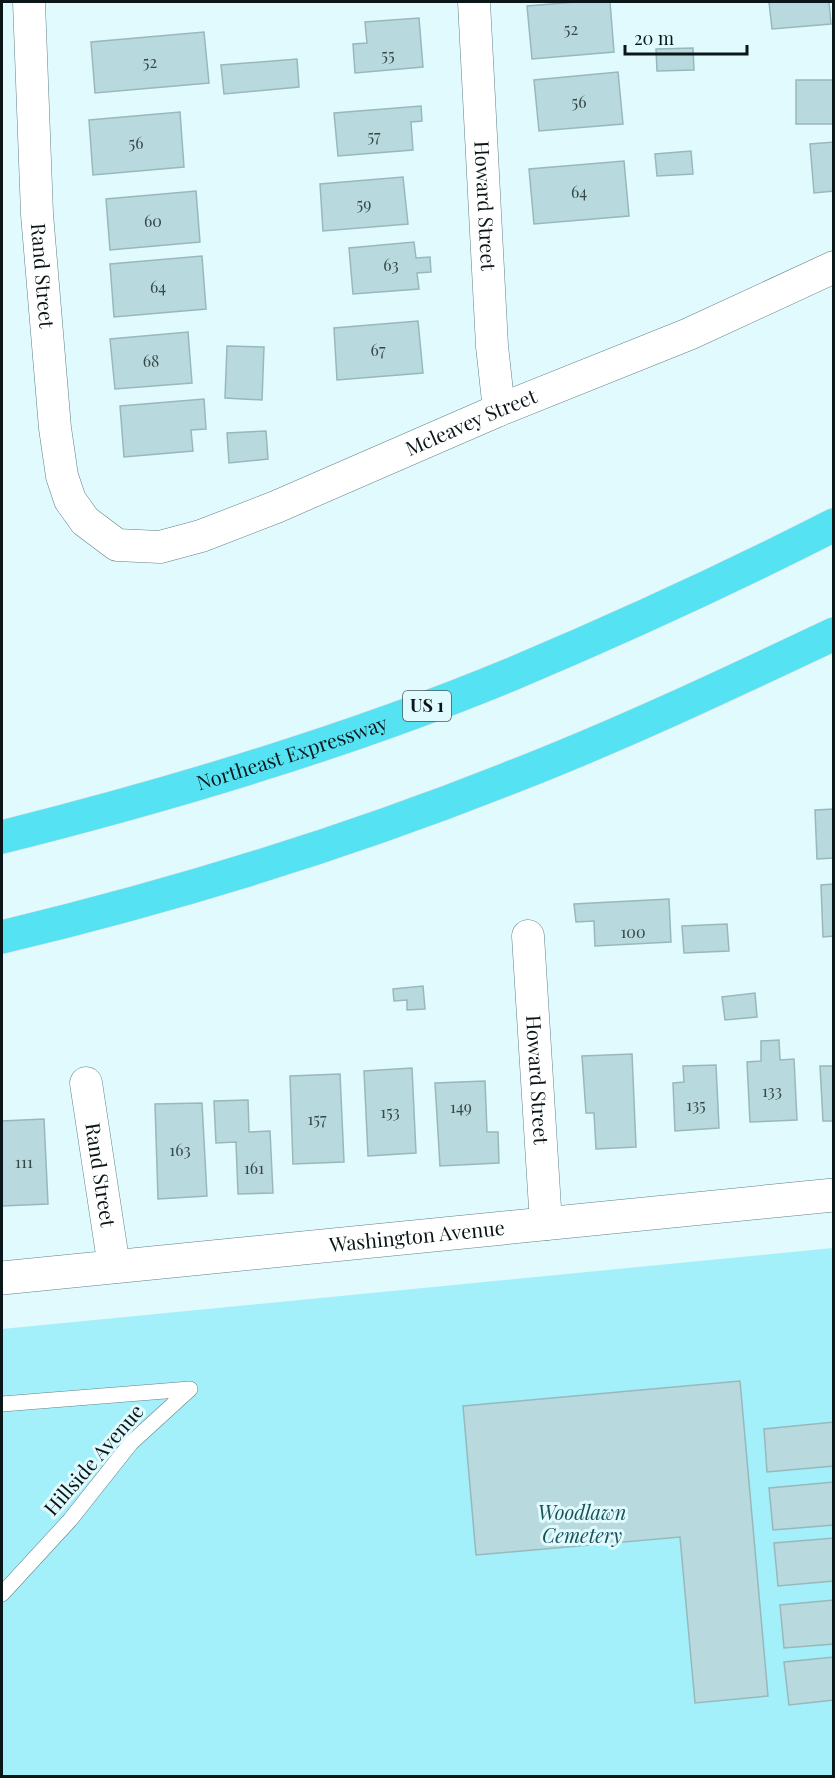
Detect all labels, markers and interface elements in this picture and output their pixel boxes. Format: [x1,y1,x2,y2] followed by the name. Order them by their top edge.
[564,18,578,39] house number: 52
[625,18,746,56] scale bar
[634,26,674,50] text: 20 m
[381,44,395,65] house number: 55
[143,51,157,72] house number: 52
[572,91,586,112] house number: 56
[367,125,381,146] house number: 57
[129,132,143,153] house number: 56
[469,140,503,272] street label: Howard Street
[571,181,587,202] house number: 64
[357,193,371,214] house number: 59
[144,210,162,231] house number: 60
[26,222,62,330] street label: Rand Street
[383,254,399,275] house number: 63
[150,276,166,297] house number: 64
[371,339,386,360] house number: 67
[143,350,159,371] house number: 68
[401,381,541,461] street label: Mcleavey Street
[403,691,451,721] road number: US 1
[193,708,391,795] street label: Northeast Expressway
[620,921,646,942] house number: 100
[521,1014,556,1146] street label: Howard Street
[762,1080,782,1101] house number: 133
[686,1094,706,1115] house number: 135
[450,1096,472,1117] house number: 149
[380,1101,400,1122] house number: 153
[308,1108,327,1129] house number: 157
[80,1121,123,1230] street label: Rand Street
[169,1139,191,1160] house number: 163
[15,1151,33,1172] house number: 111
[244,1157,264,1178] house number: 161
[327,1213,506,1257] street label: Washington Avenue
[37,1398,149,1520] street label: Hillside Avenue
[538,1498,626,1548] park label: Woodlawn Cemetery

